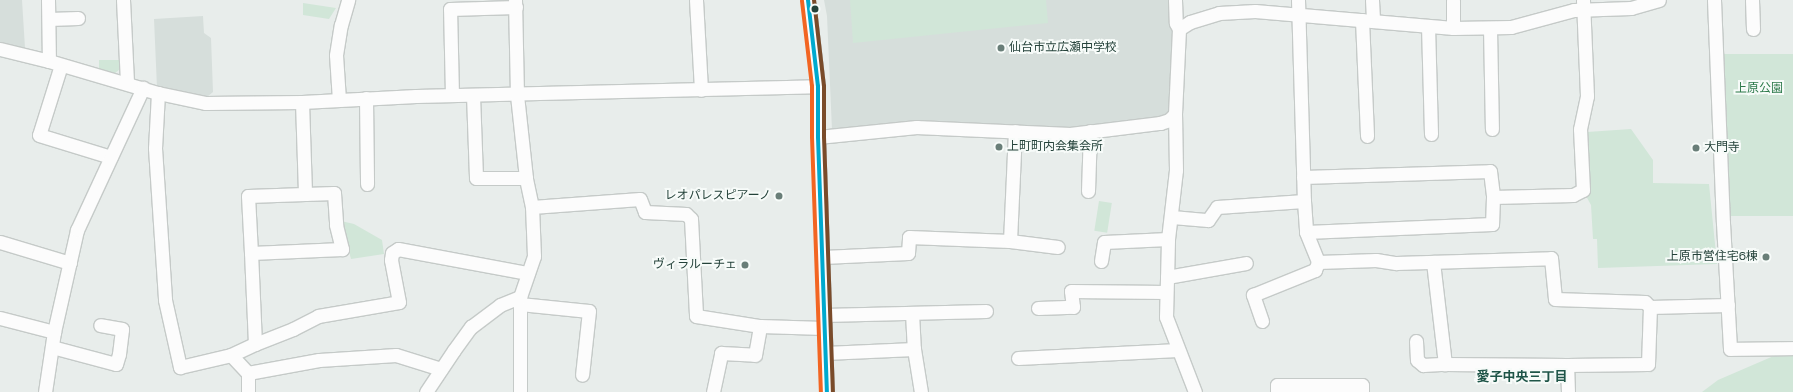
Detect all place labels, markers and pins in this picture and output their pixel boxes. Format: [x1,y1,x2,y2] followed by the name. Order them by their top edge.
[810,4,820,14] unlabelled marker
[1009,41,1117,55] place label: 仙台市立広瀬中学校
[996,43,1006,53] marker: 仙台市立広瀬中学校
[1007,140,1103,154] place label: 上町町内会集会所
[1704,141,1740,155] place label: 大門寺
[994,142,1004,152] marker: 上町町内会集会所
[1691,143,1701,153] marker: 大門寺
[664,189,771,203] place label: レオパレスピアーノ
[774,191,784,201] marker: レオパレスピアーノ
[1667,250,1758,264] place label: 上原市営住宅6棟
[1761,252,1771,262] marker: 上原市営住宅6棟
[653,258,737,272] place label: ヴィラルーチェ
[740,260,750,270] marker: ヴィラルーチェ

